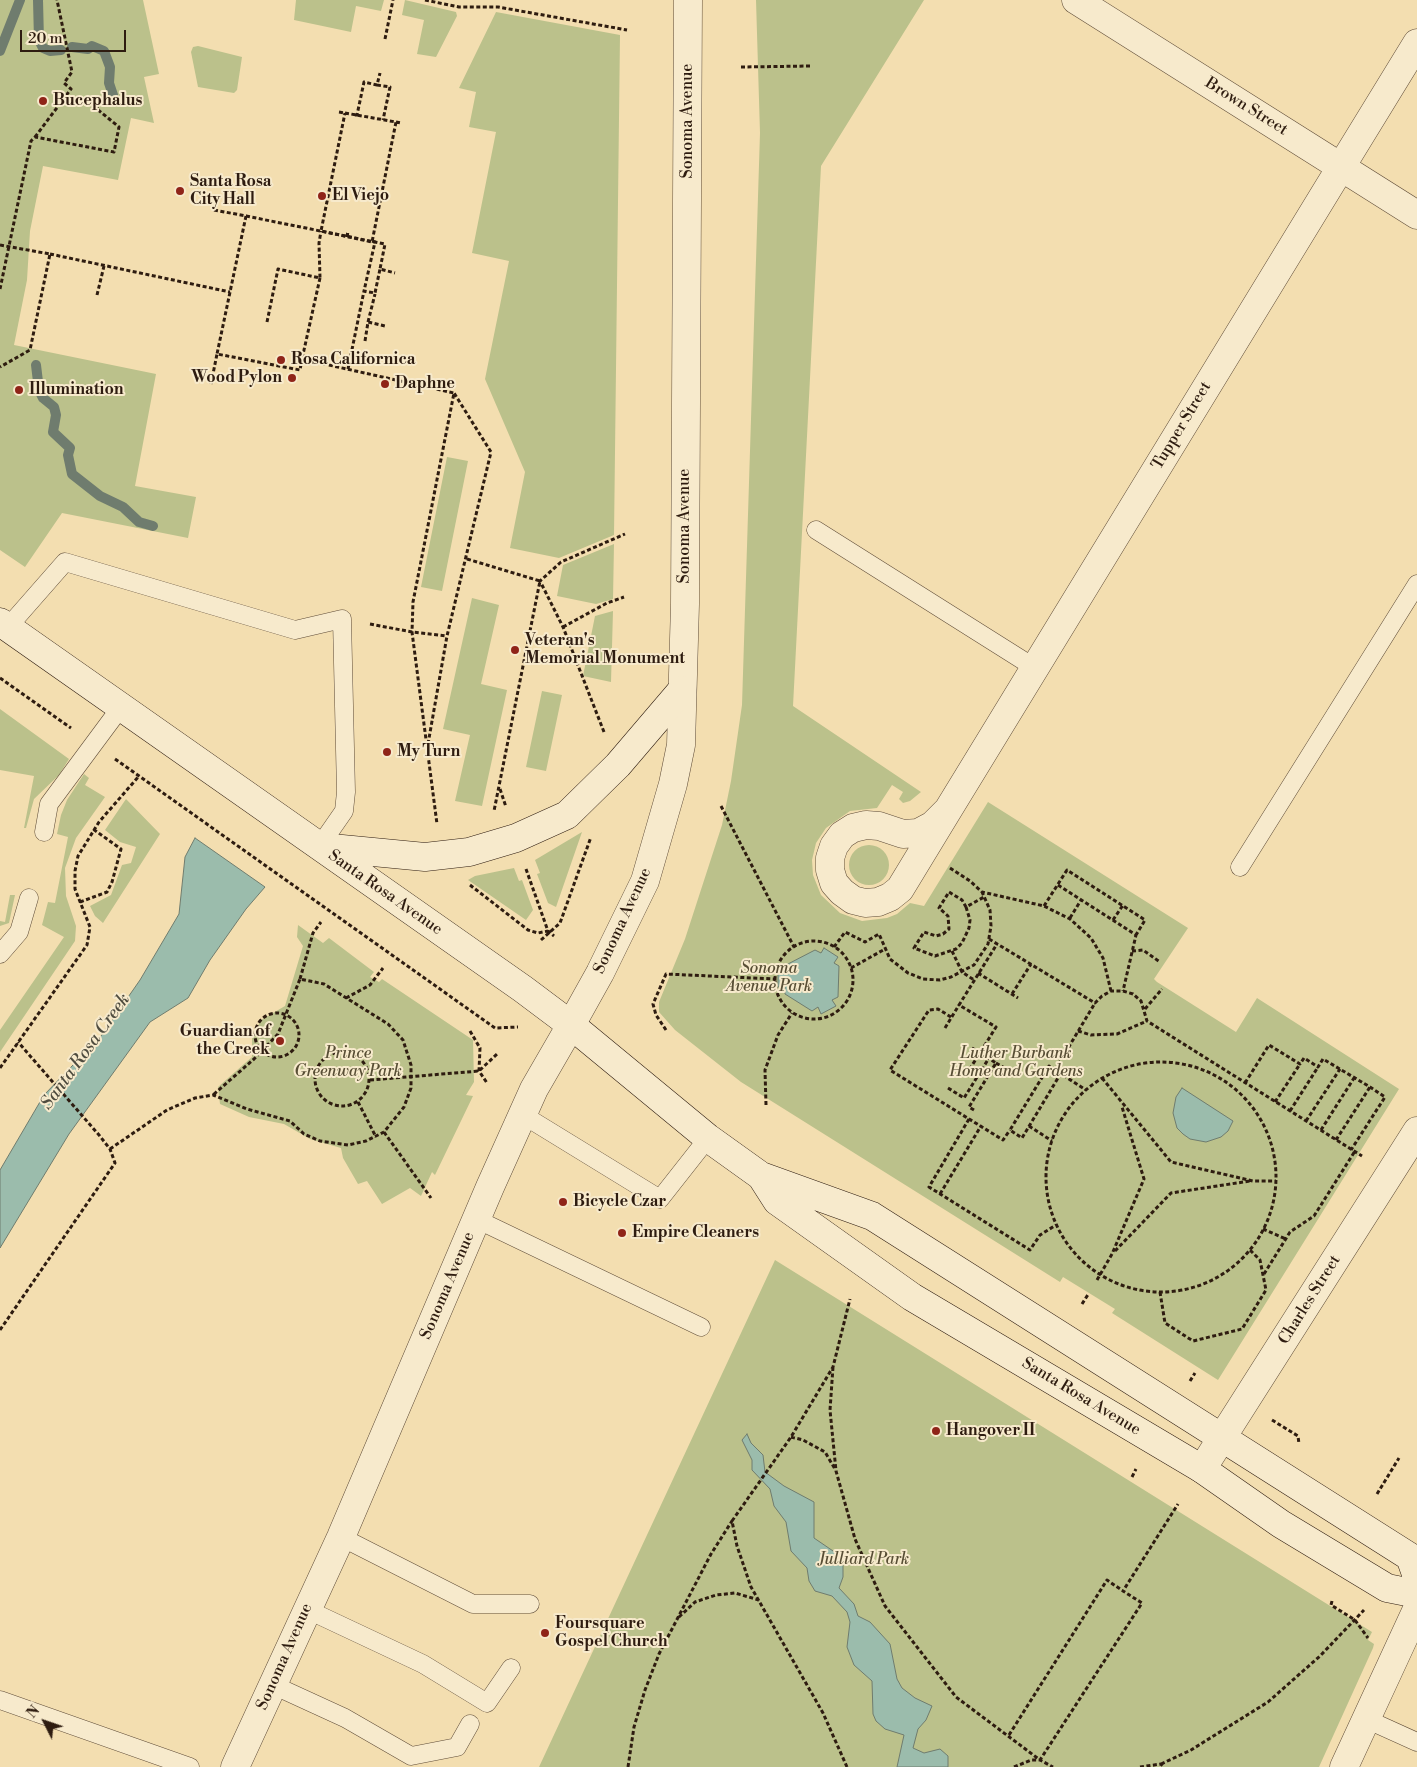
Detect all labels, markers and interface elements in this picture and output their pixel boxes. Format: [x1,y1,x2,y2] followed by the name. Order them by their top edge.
[22,20,129,52] scale bar
[28,29,63,48] text: 20 m
[678,64,698,178] street label: Sonoma Avenue
[1201,74,1291,140] street label: Brown Street
[53,91,142,111] place label: Bucephalus
[37,95,49,107] marker: Bucephalus
[190,172,272,210] place label: Santa Rosa City Hall
[174,185,186,197] marker: Santa Rosa City Hall
[332,186,389,206] place label: El Viejo
[316,190,328,202] marker: El Viejo
[291,350,415,370] place label: Rosa Californica
[275,354,287,366] marker: Rosa Californica
[191,368,282,388] place label: Wood Pylon
[286,372,298,384] marker: Wood Pylon
[395,374,455,394] place label: Daphne
[379,378,391,390] marker: Daphne
[1148,378,1216,474] street label: Tupper Street
[29,380,124,400] place label: Illumination
[13,384,25,396] marker: Illumination
[675,469,695,583] street label: Sonoma Avenue
[525,631,685,669] place label: Veteran's Memorial Monument
[509,644,521,656] marker: Veteran's Memorial Monument
[397,742,460,762] place label: My Turn
[381,746,393,758] marker: My Turn
[324,846,446,940] street label: Santa Rosa Avenue
[590,865,656,977] street label: Sonoma Avenue
[726,959,812,997] park label: Sonoma Avenue Park
[37,990,135,1114] water label: Santa Rosa Creek
[180,1022,270,1060] place label: Guardian of the Creek
[274,1035,286,1047] marker: Guardian of the Creek
[294,1044,402,1082] park label: Prince Greenway Park
[949,1044,1083,1082] park label: Luther Burbank Home and Gardens
[573,1192,666,1212] place label: Bicycle Czar
[557,1196,569,1208] marker: Bicycle Czar
[632,1223,759,1243] place label: Empire Cleaners
[616,1227,628,1239] marker: Empire Cleaners
[417,1229,479,1343] street label: Sonoma Avenue
[1275,1252,1345,1348] street label: Charles Street
[1018,1354,1144,1440] street label: Santa Rosa Avenue
[946,1421,1035,1441] place label: Hangover II
[930,1425,942,1437] marker: Hangover II
[819,1550,909,1570] park label: Julliard Park
[253,1601,317,1713] street label: Sonoma Avenue
[555,1614,668,1652] place label: Foursquare Gospel Church
[539,1627,551,1639] marker: Foursquare Gospel Church
[20,1697,70,1747] north arrow
[23,1702,44,1722] text: N

